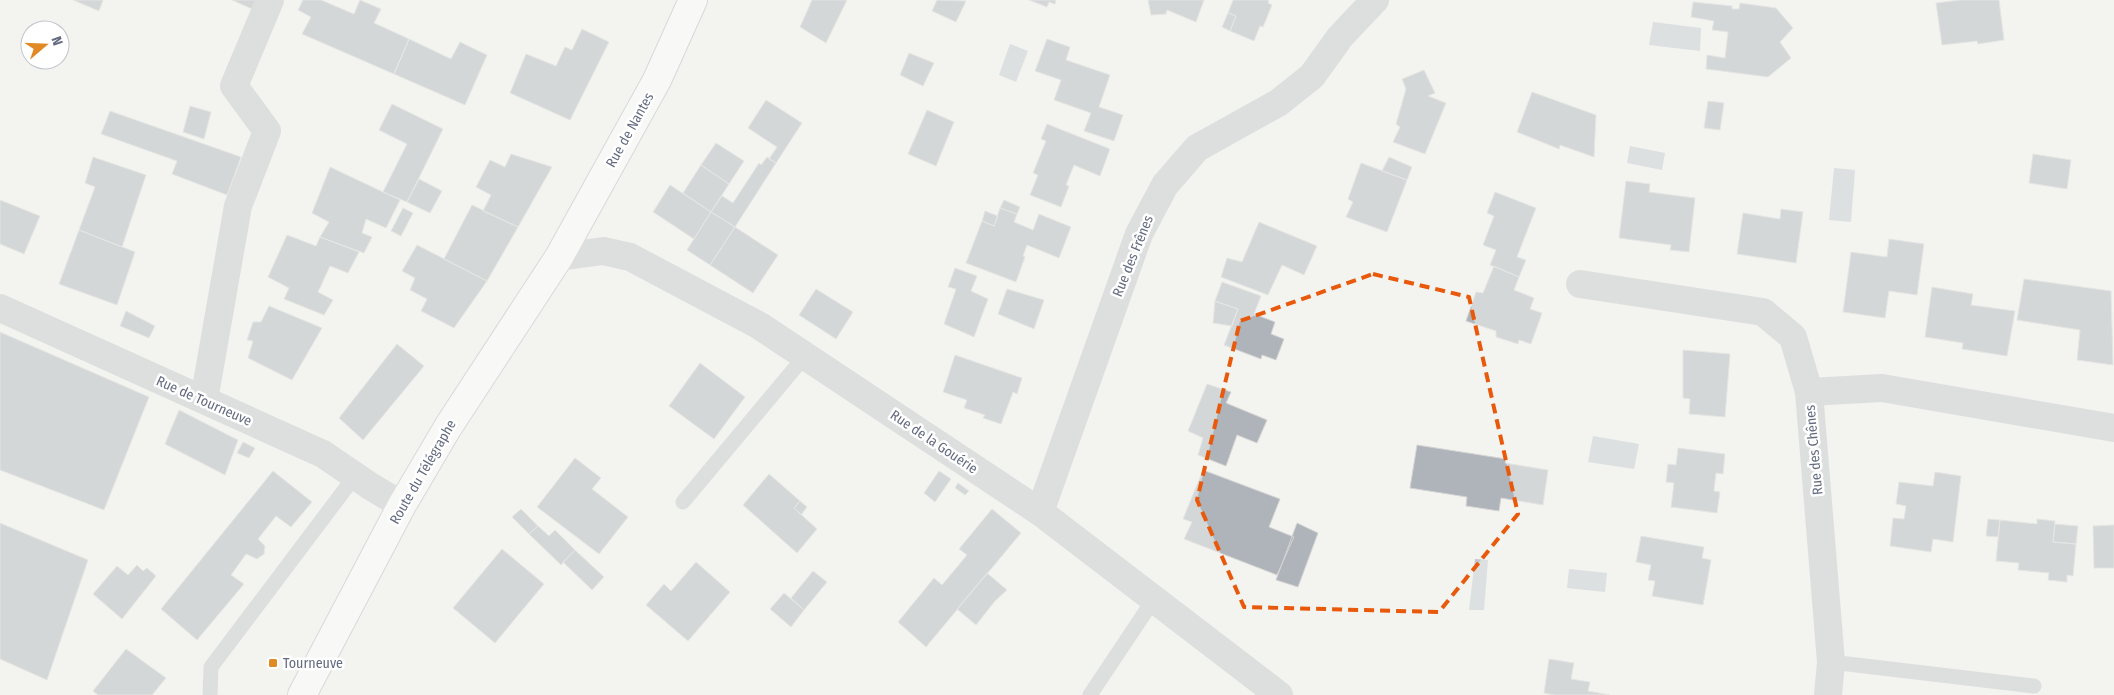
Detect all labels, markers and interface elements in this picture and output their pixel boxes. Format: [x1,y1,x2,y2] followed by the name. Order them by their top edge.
[20,20,70,70] north arrow
[47,34,66,48] text: N
[602,90,658,170] street label: Rue de Nantes
[1109,213,1157,299] street label: Rue des Frênes
[154,372,255,430] street label: Rue de Tourneuve
[1802,404,1826,496] street label: Rue des Chênes
[887,407,981,477] street label: Rue de la Gouérie
[386,417,460,527] street label: Route du Télégraphe
[283,655,343,672] place label: Tourneuve
[267,657,279,669] marker: Tourneuve

